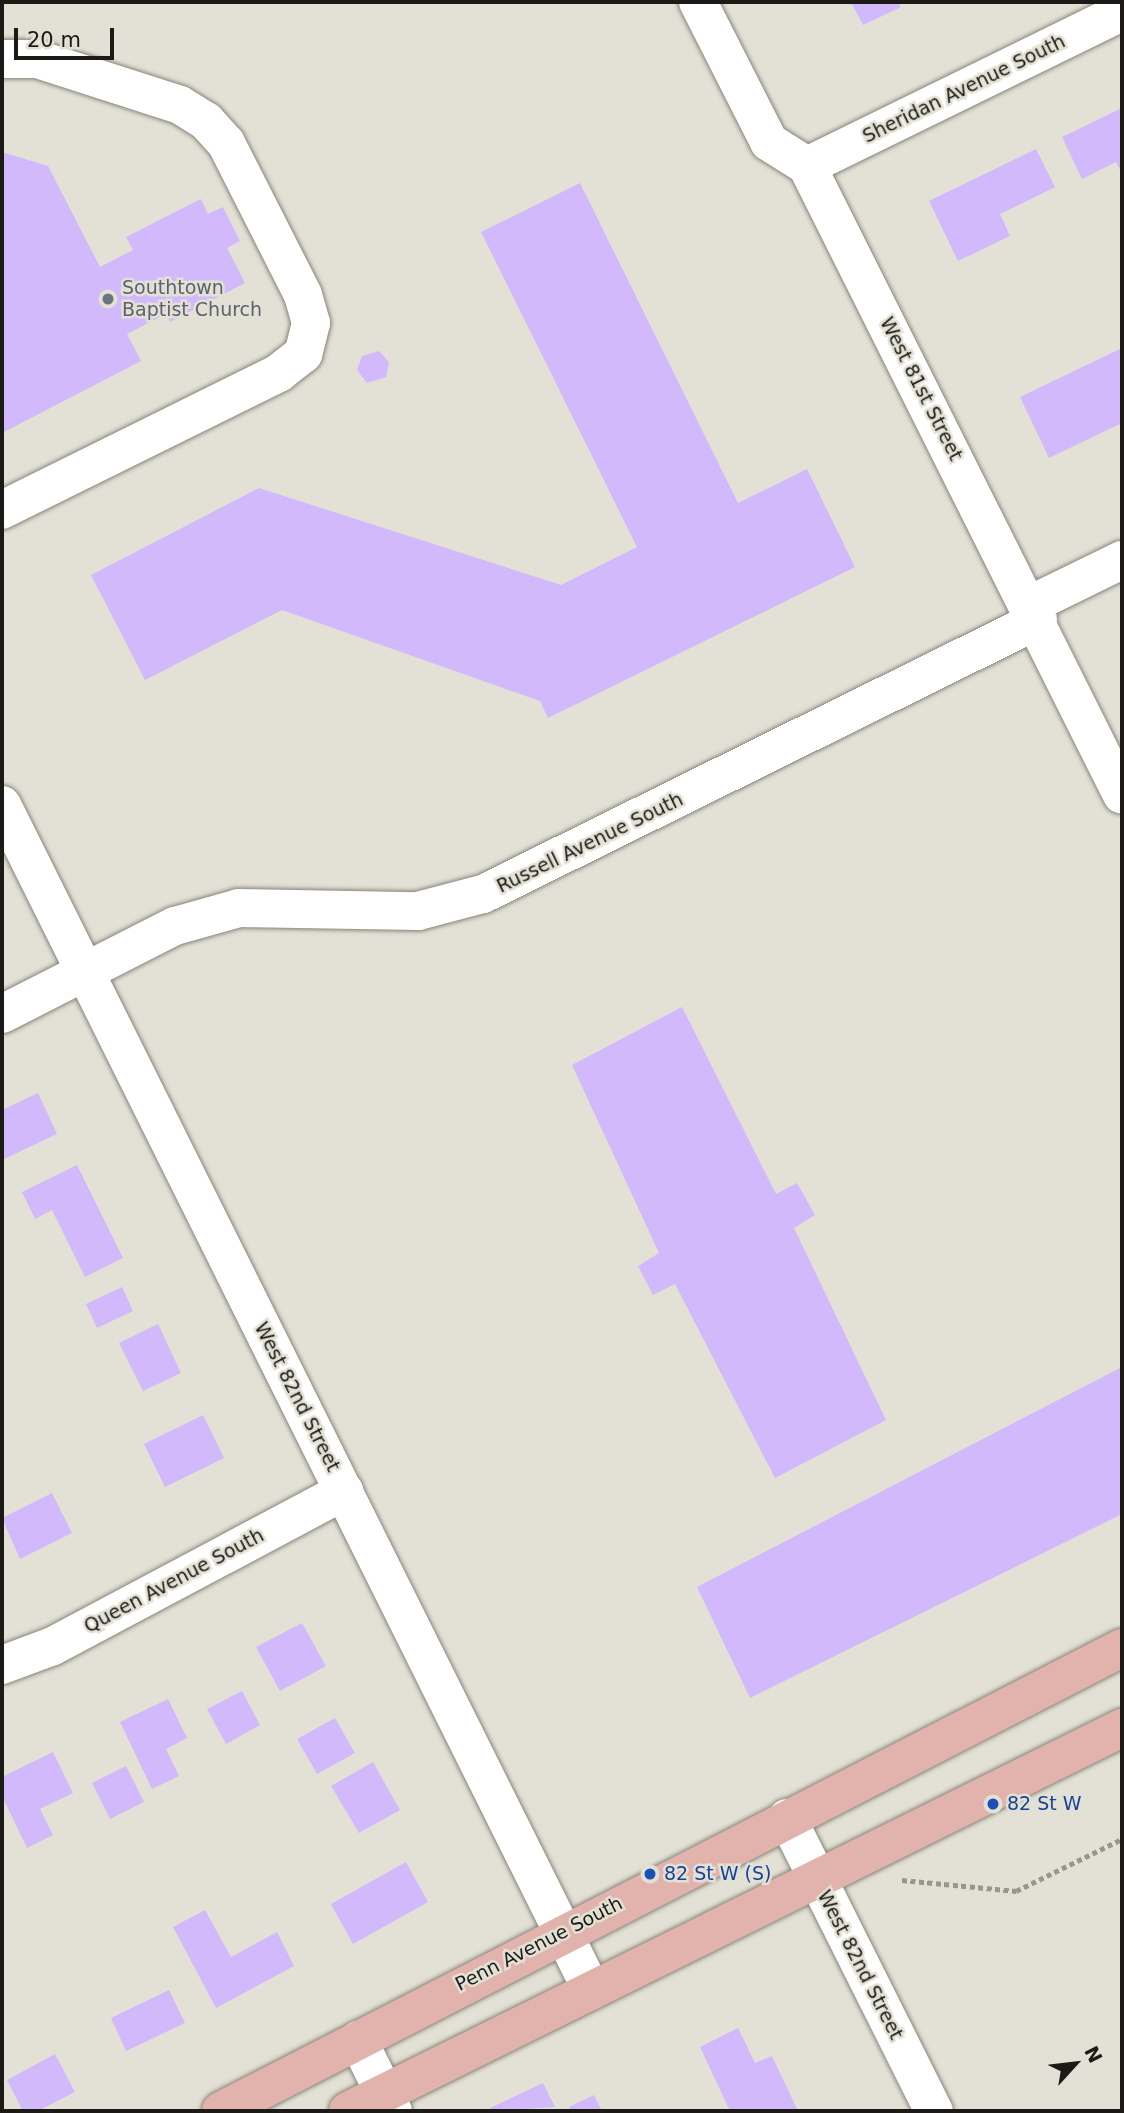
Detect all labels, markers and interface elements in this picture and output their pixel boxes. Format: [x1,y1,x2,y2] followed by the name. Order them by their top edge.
[18,14,117,58] scale bar
[27,28,81,52] text: 20 m
[859,30,1069,148] street label: Sheridan Avenue South
[122,277,262,321] place label: Southtown Baptist Church
[100,291,116,307] marker: Southtown Baptist Church
[875,313,967,465] street label: West 81st Street
[493,788,687,898] street label: Russell Avenue South
[249,1318,345,1476] street label: West 82nd Street
[80,1524,268,1638] street label: Queen Avenue South
[1007,1793,1082,1815] place label: 82 St W
[985,1796,1001,1812] marker: 82 St W
[664,1863,771,1885] place label: 82 St W (S)
[642,1866,658,1882] marker: 82 St W (S)
[812,1886,908,2044] street label: West 82nd Street
[452,1892,626,1996] street label: Penn Avenue South
[1040,2029,1110,2099] north arrow
[1080,2042,1107,2067] text: N

